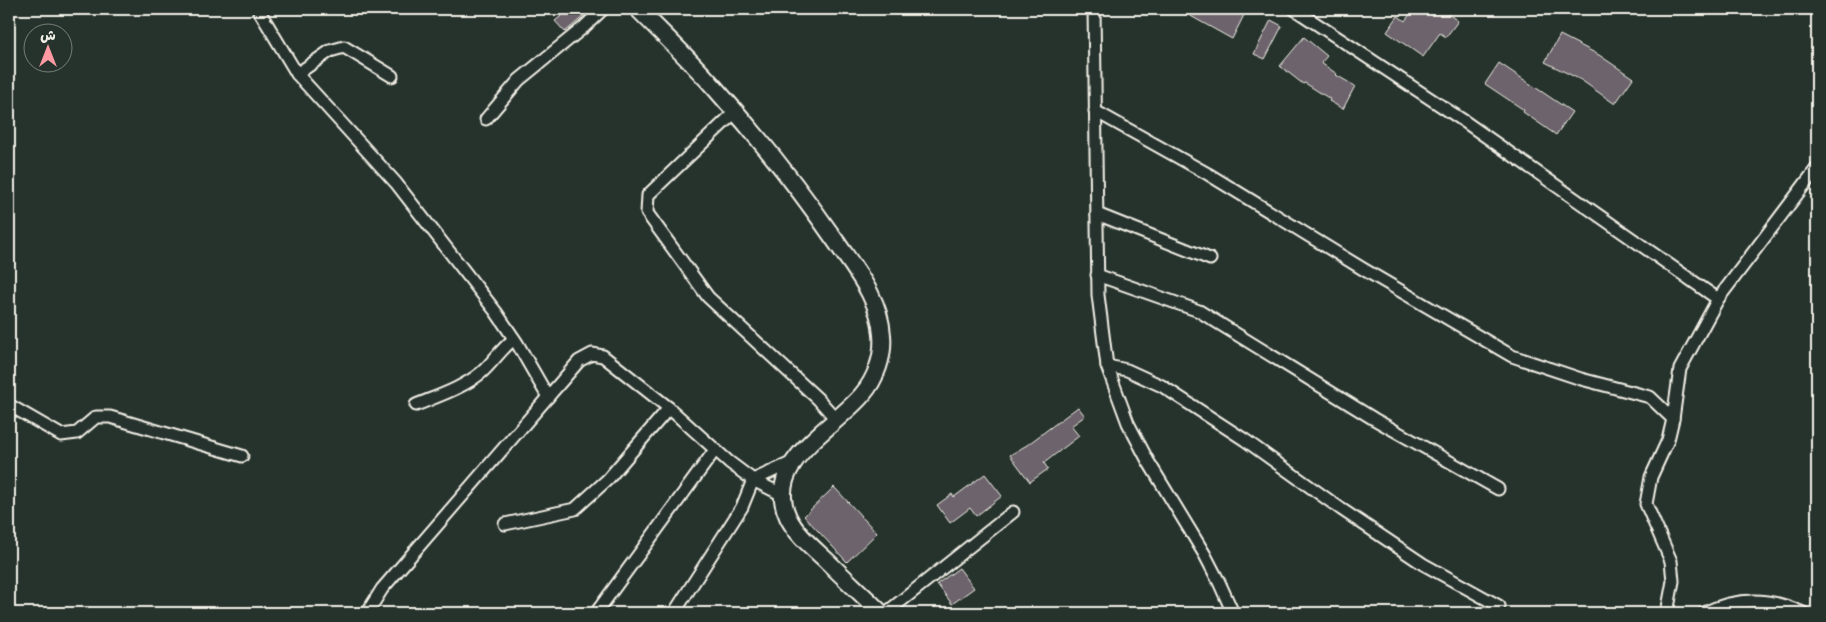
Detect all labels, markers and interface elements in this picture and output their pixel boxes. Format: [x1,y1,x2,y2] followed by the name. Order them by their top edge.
[22,22,72,72] north arrow
[40,25,56,47] text: ش

